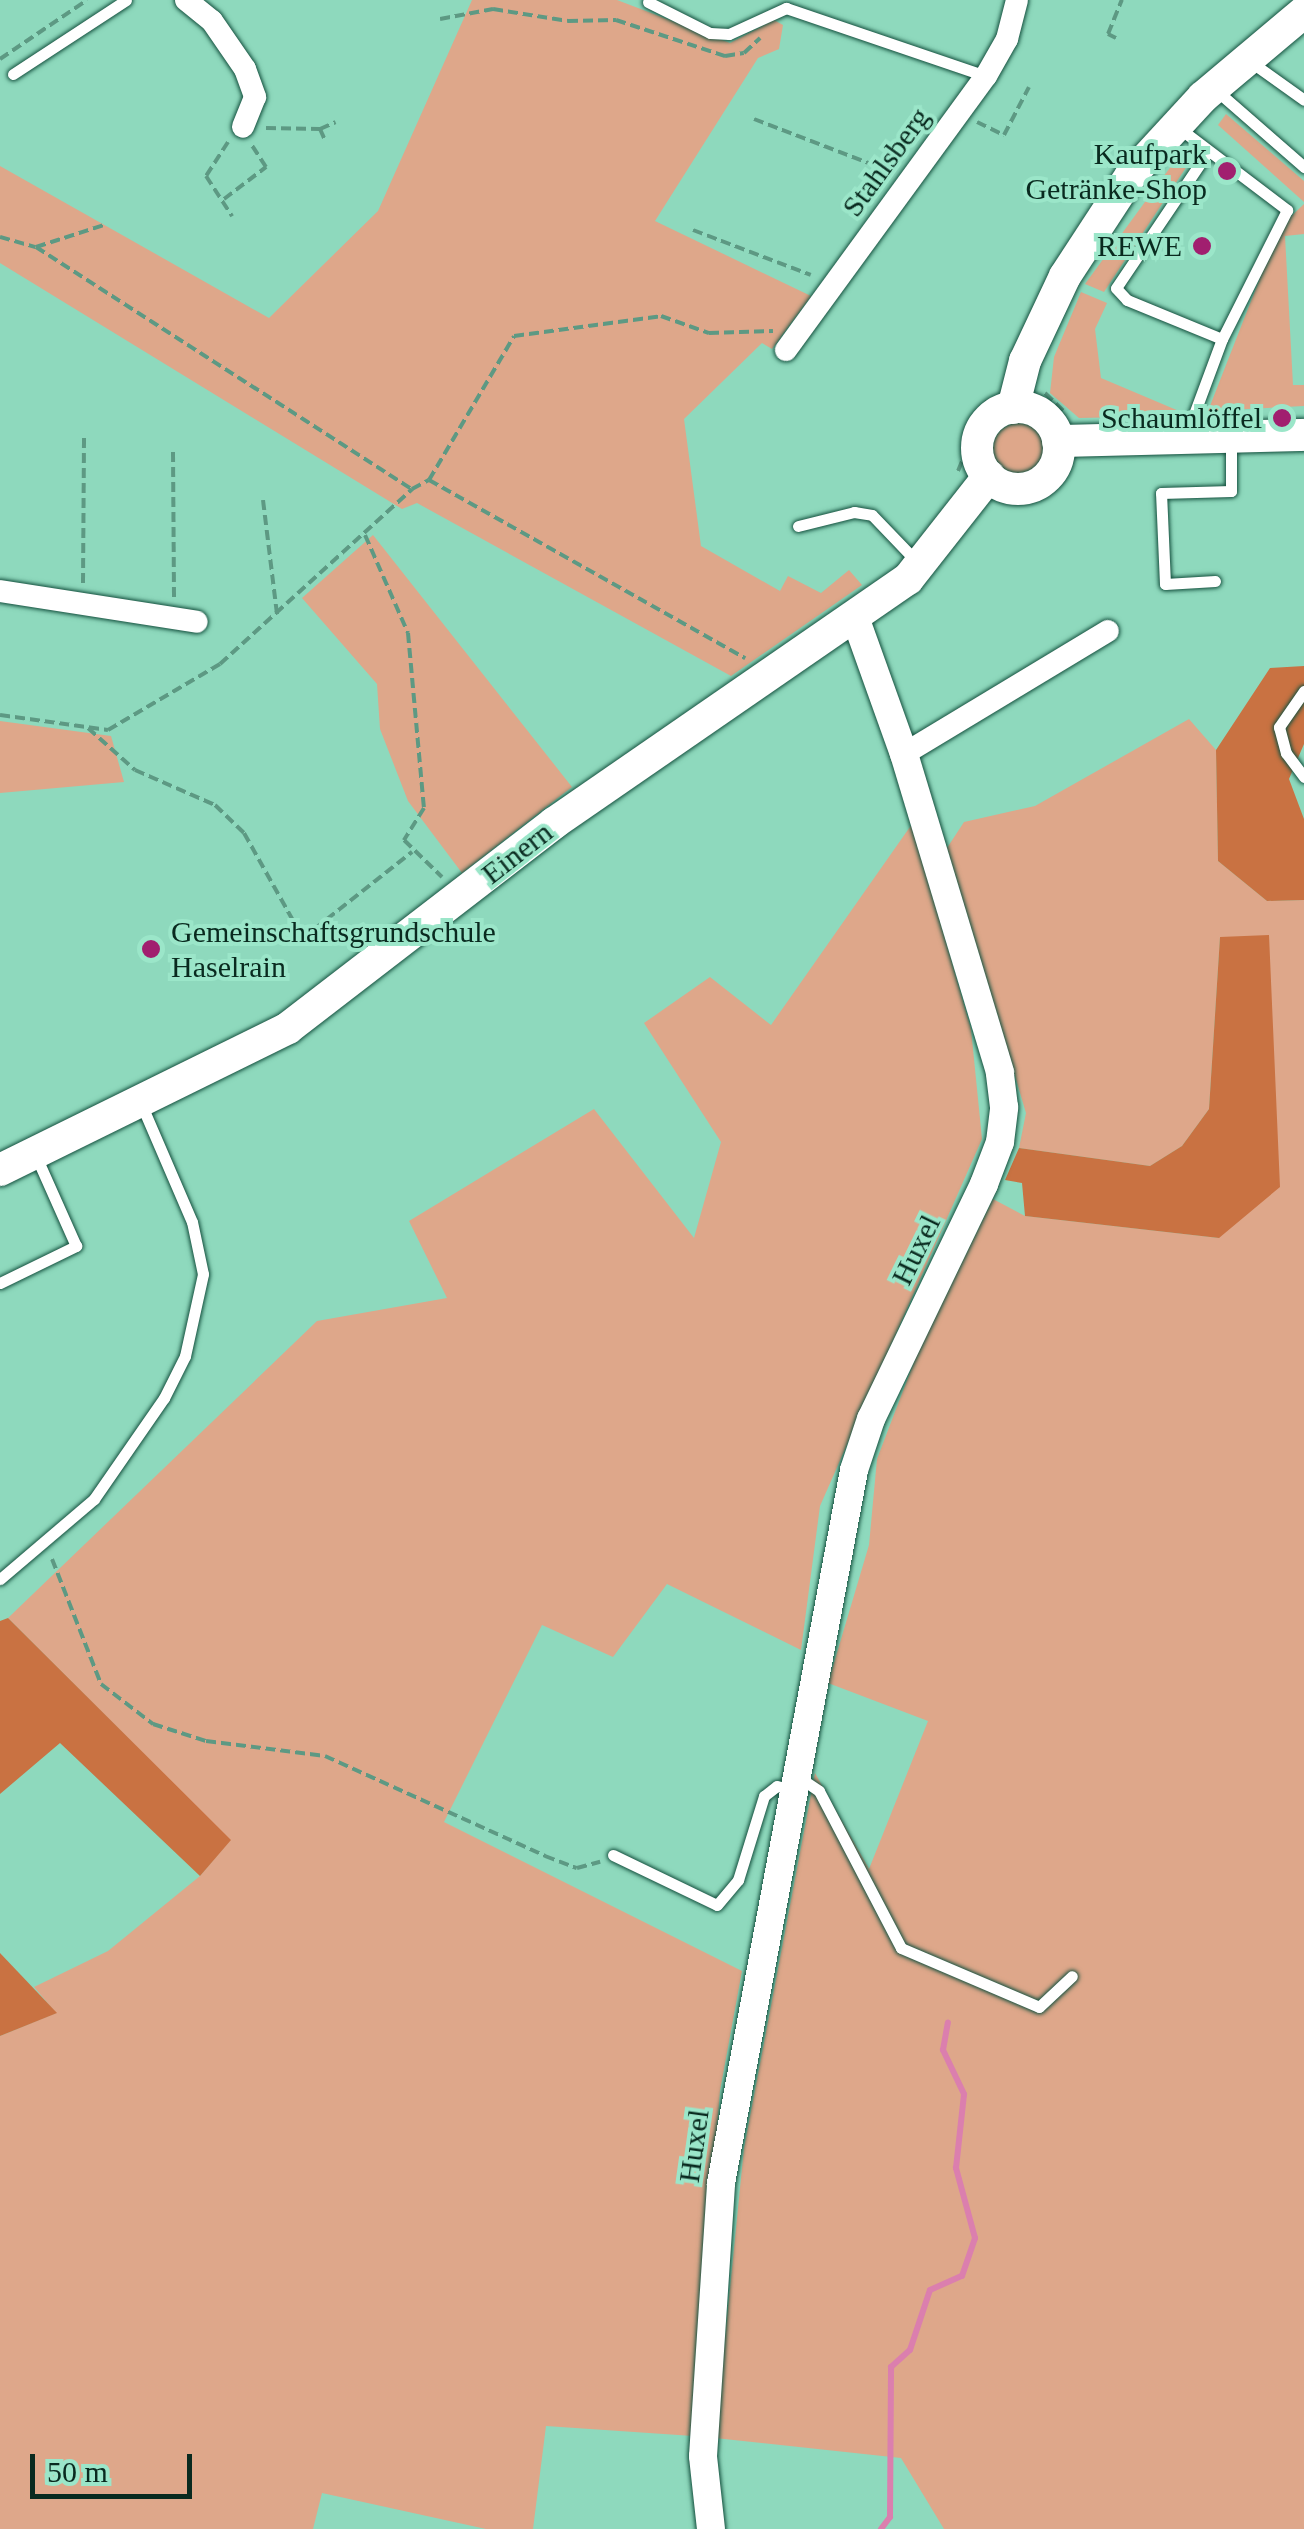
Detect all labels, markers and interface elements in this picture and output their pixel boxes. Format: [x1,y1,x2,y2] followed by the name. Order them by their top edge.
[834,100,938,224] street label: Stahlsberg
[1025,136,1207,206] place label: Kaufpark Getränke-Shop
[1216,160,1238,182] marker: Kaufpark Getränke-Shop
[1097,228,1182,264] place label: REWE
[1191,235,1213,257] marker: REWE
[1101,400,1262,436] place label: Schaumlöffel
[1271,407,1293,429] marker: Schaumlöffel
[474,814,560,892] street label: Einern
[171,914,496,984] place label: Gemeinschaftsgrundschule Haselrain
[140,938,162,960] marker: Gemeinschaftsgrundschule Haselrain
[884,1209,948,1291] street label: Huxel
[671,2107,717,2185] street label: Huxel
[35,2434,198,2496] scale bar
[47,2455,108,2488] text: 50 m

